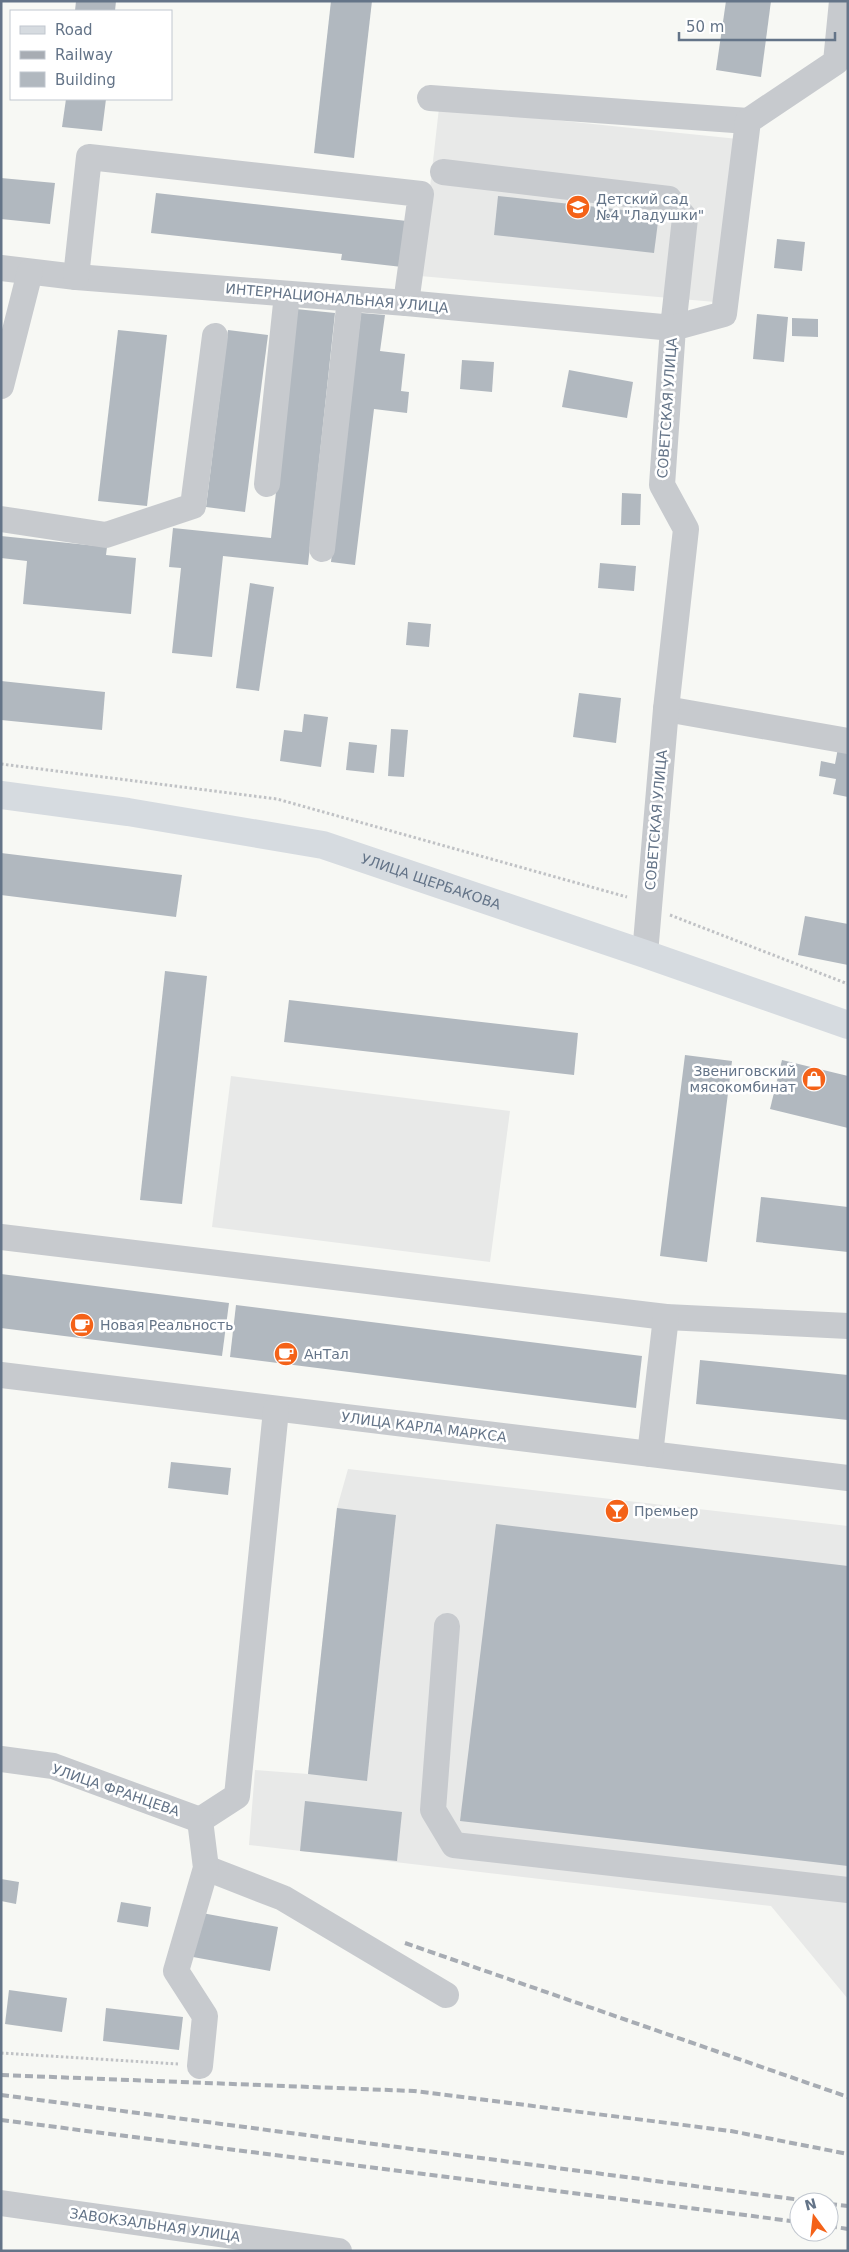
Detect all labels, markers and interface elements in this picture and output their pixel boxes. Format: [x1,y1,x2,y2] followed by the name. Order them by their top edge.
[10,10,172,100] legend
[679,10,835,42] scale bar
[686,18,724,36] text: 50 m
[55,21,93,39] text: Road
[55,46,113,64] text: Railway
[55,71,116,89] text: Building
[596,191,704,223] place label: Детский сад №4 "Ладушки"
[565,194,591,220] school or university icon: Детский сад №4 "Ладушки"
[225,280,450,316] street label: ИНТЕРНАЦИОНАЛЬНАЯ УЛИЦА
[654,337,680,479] street label: СОВЕТСКАЯ УЛИЦА
[642,749,670,891] street label: СОВЕТСКАЯ УЛИЦА
[359,851,503,913] street label: УЛИЦА ЩЕРБАКОВА
[690,1063,796,1095] place label: Звениговский мясокомбинат
[801,1066,827,1092] shop icon: Звениговский мясокомбинат
[69,1312,95,1338] cafe icon: Новая Реальность
[100,1317,233,1333] place label: Новая Реальность
[273,1341,299,1367] cafe icon: АнТал
[304,1346,349,1362] place label: АнТал
[340,1409,508,1445] street label: УЛИЦА КАРЛА МАРКСА
[604,1498,630,1524] bar icon: Премьер
[634,1503,698,1519] place label: Премьер
[50,1761,182,1819] street label: УЛИЦА ФРАНЦЕВА
[789,2192,839,2242] north arrow
[803,2195,818,2214] text: N
[69,2205,242,2245] street label: ЗАВОКЗАЛЬНАЯ УЛИЦА

